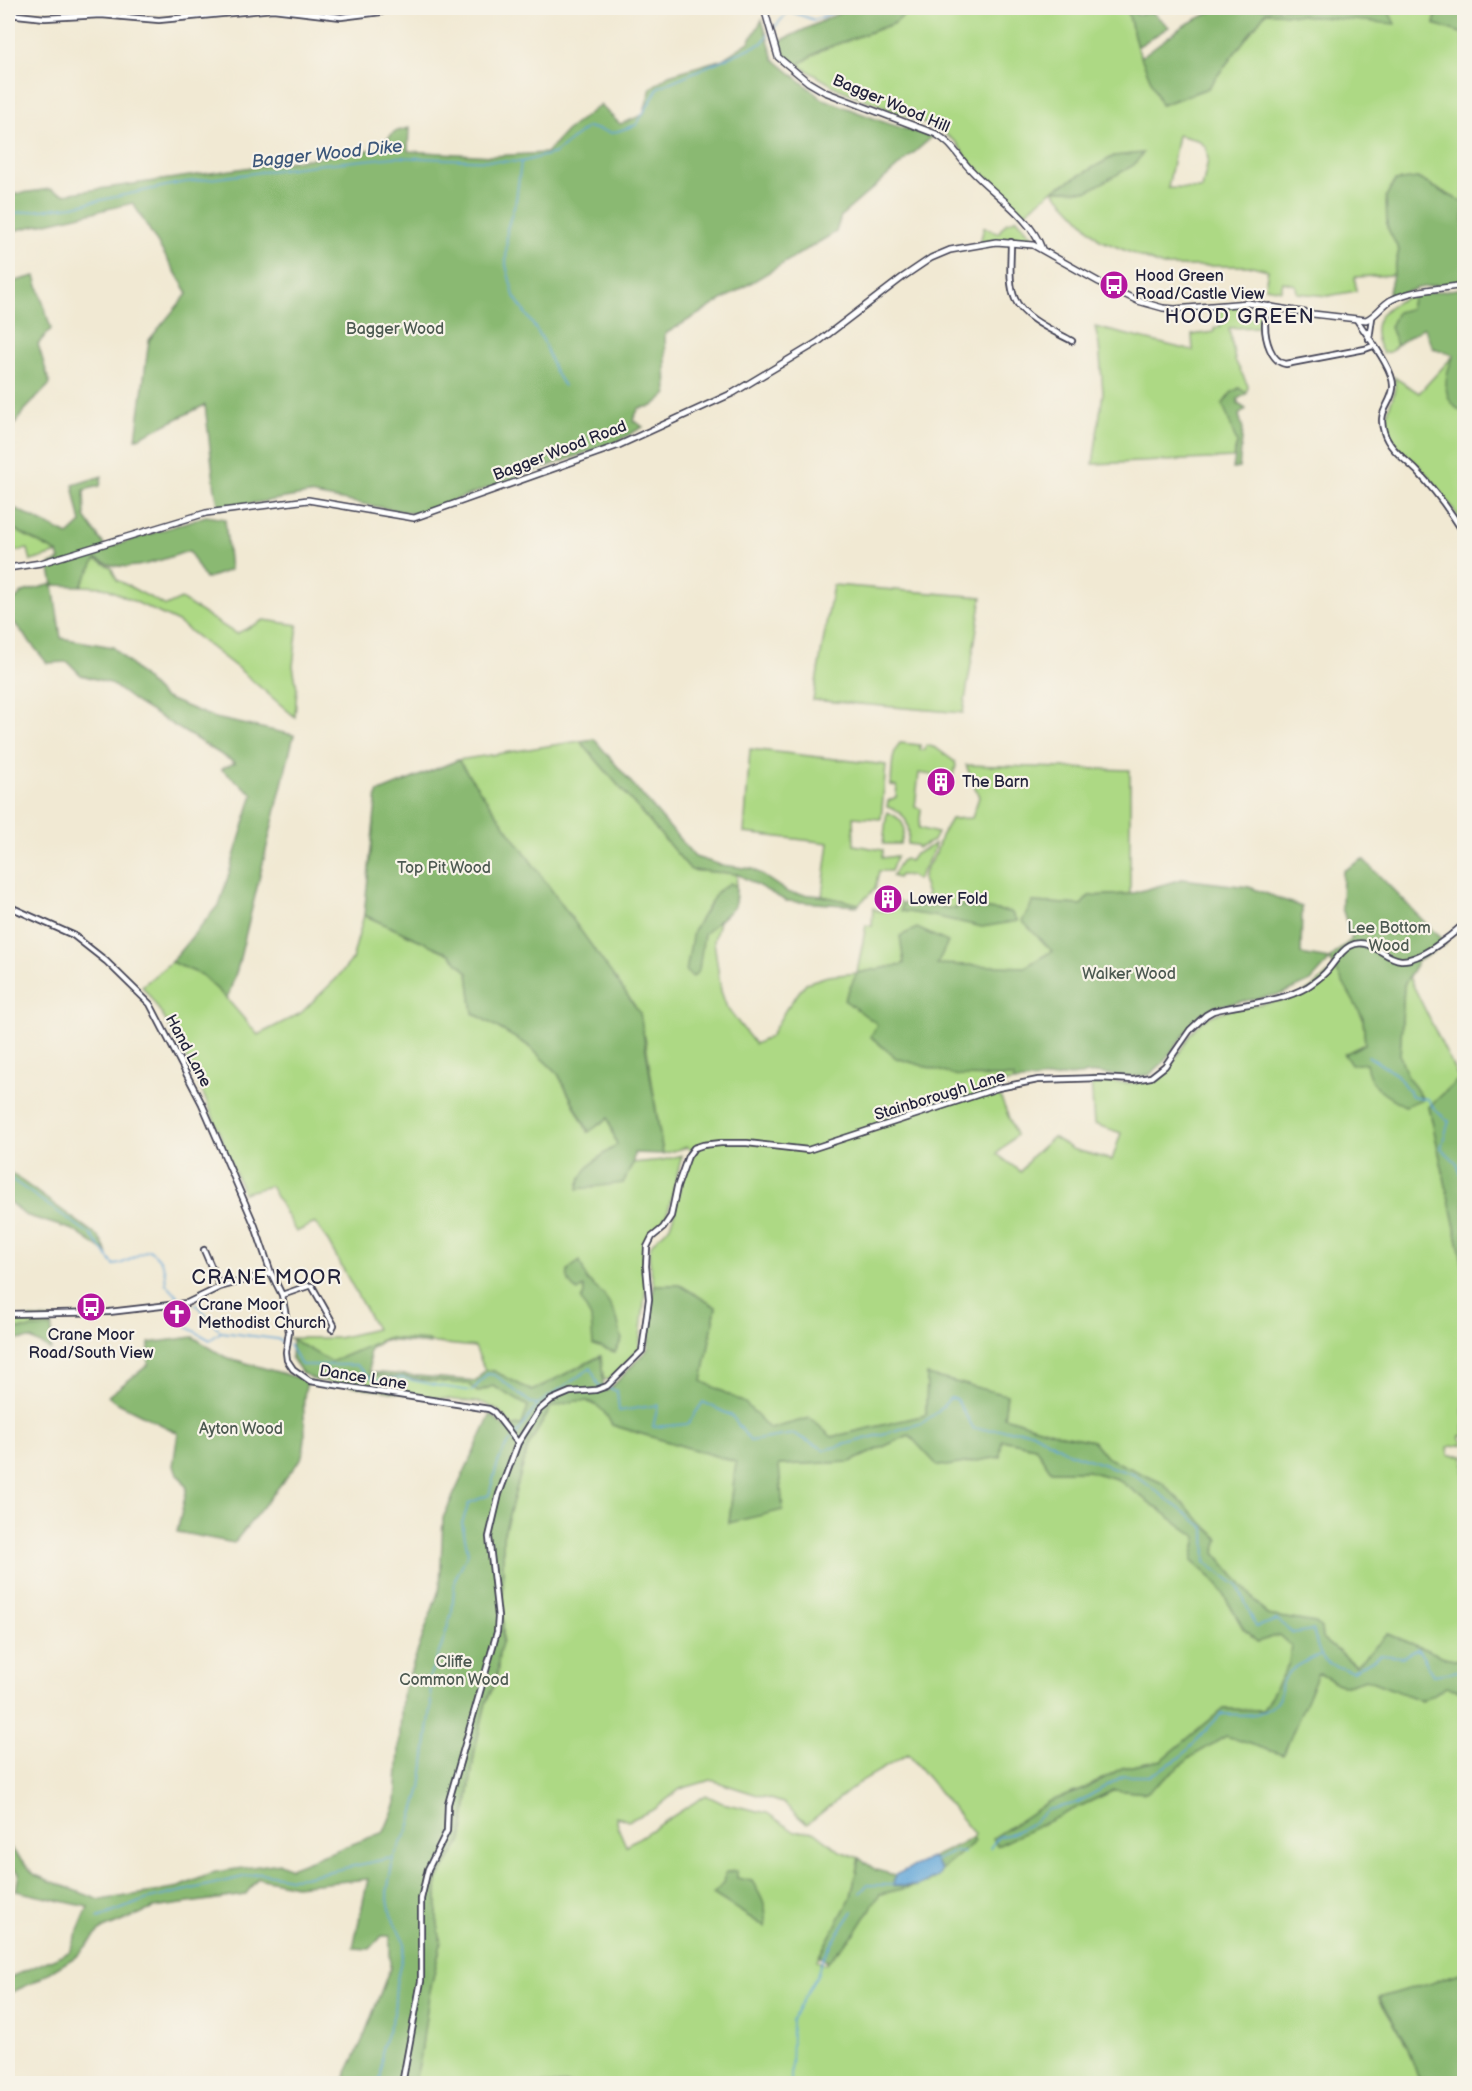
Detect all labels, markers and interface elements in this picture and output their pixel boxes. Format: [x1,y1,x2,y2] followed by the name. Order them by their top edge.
[830,71,952,137] street label: Bagger Wood Hill
[250,136,404,172] water label: Bagger Wood Dike
[1135,267,1265,304] place label: Hood Green Road/Castle View
[1098,269,1130,301] bus stop icon: Hood Green Road/Castle View
[1165,305,1315,329] district label: HOOD GREEN
[346,320,444,339] park label: Bagger Wood
[491,417,629,485] street label: Bagger Wood Road
[925,766,957,798] building icon: The Barn
[962,773,1029,792] place label: The Barn
[397,859,491,878] park label: Top Pit Wood
[872,883,904,915] building icon: Lower Fold
[909,890,988,909] place label: Lower Fold
[1347,919,1431,956] park label: Lee Bottom Wood
[1082,965,1176,984] park label: Walker Wood
[161,1011,215,1091] street label: Hand Lane
[872,1067,1008,1125] street label: Stainborough Lane
[191,1266,343,1290] district label: CRANE MOOR
[75,1291,107,1323] bus stop icon: Crane Moor Road/South View
[198,1296,326,1333] place label: Crane Moor Methodist Church
[161,1298,193,1330] church icon: Crane Moor Methodist Church
[29,1326,154,1363] place label: Crane Moor Road/South View
[318,1362,409,1394] street label: Dance Lane
[199,1420,283,1439] park label: Ayton Wood
[399,1653,509,1690] park label: Cliffe Common Wood

